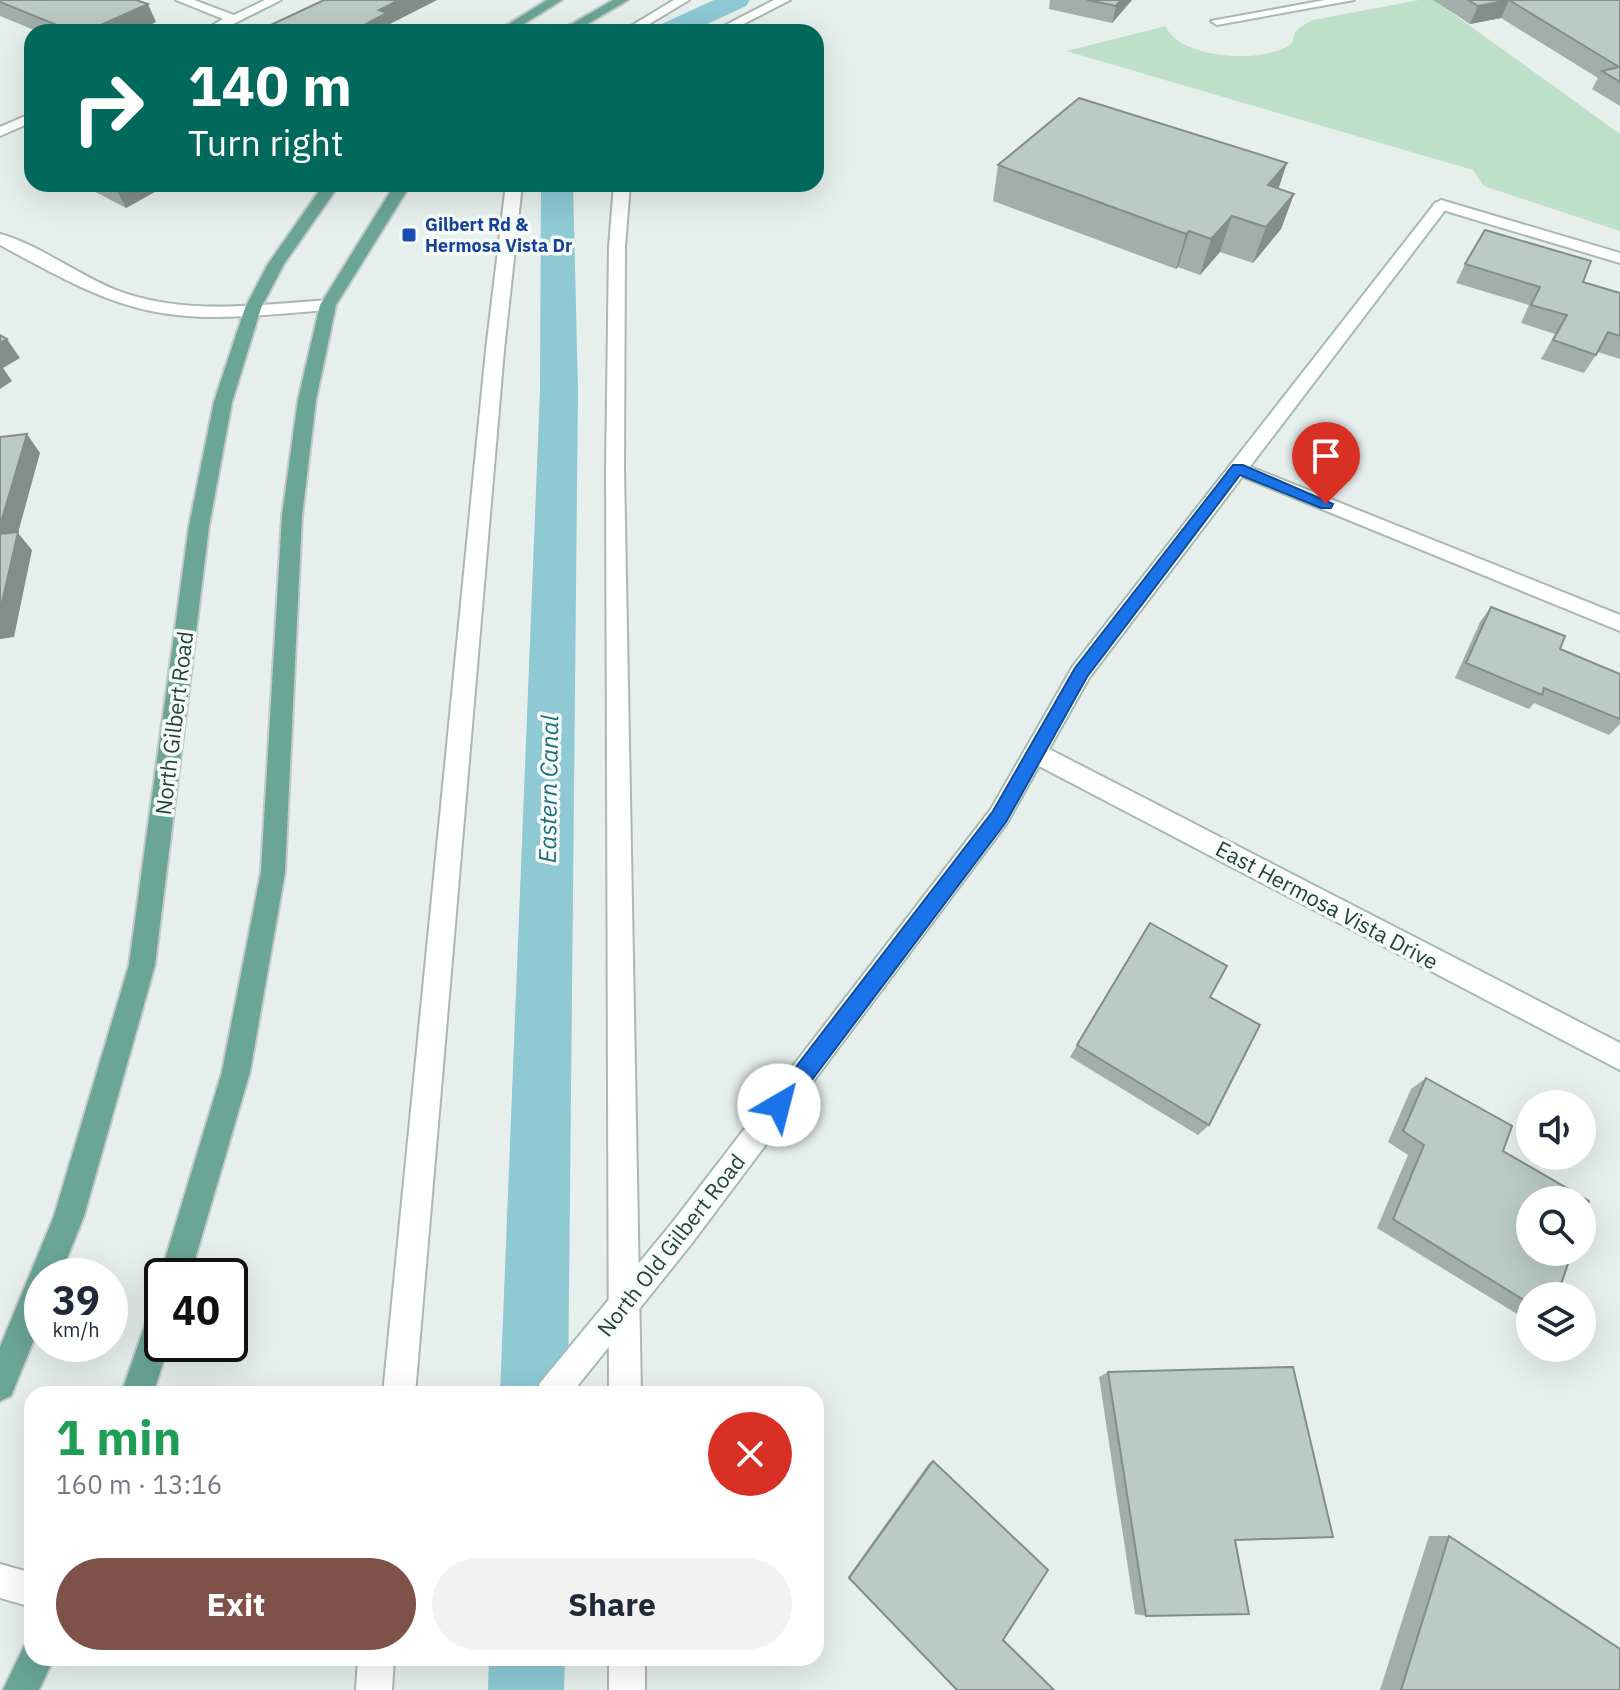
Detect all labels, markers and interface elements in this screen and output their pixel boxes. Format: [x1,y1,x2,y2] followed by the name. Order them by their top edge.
[188,49,352,121] text: 140 m
[56,56,160,160] icon: right
[188,119,344,166] text: Turn right
[425,213,572,257] place label: Gilbert Rd & Hermosa Vista Dr
[400,226,418,244] marker: Gilbert Rd & Hermosa Vista Dr
[1292,422,1360,504] pin
[1304,434,1348,478] icon: arrive
[148,630,199,816] street label: North Gilbert Road
[531,714,565,863] water label: Eastern Canal
[1211,834,1444,976] street label: East Hermosa Vista Drive
[737,1063,821,1147] position arrow
[1516,1090,1596,1362] map controls
[1516,1090,1596,1170] button: sound
[590,1147,751,1342] street label: North Old Gilbert Road
[1516,1186,1596,1266] button: search
[144,1258,248,1362] speed limit sign: 40
[52,1274,100,1326] text: 39
[1516,1282,1596,1362] button: layers
[52,1316,100,1343] text: km/h
[56,1406,181,1468] text: 1 min
[708,1412,792,1496] button: close
[56,1467,222,1501] text: 160 m · 13:16
[56,1558,416,1650] button: Exit
[432,1558,792,1650] button: Share

